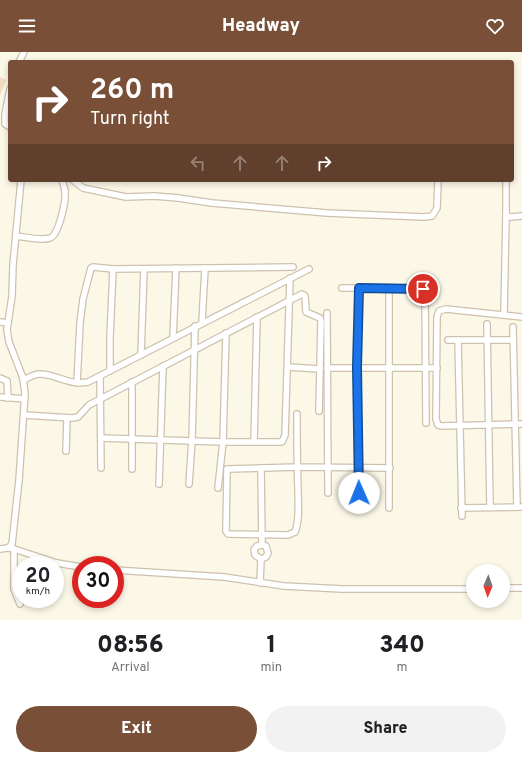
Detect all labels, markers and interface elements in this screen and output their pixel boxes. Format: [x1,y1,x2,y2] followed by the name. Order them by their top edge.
[16,15,38,37] icon: menu
[222,15,300,38] text: Headway
[484,15,506,37] icon: heart
[90,73,174,109] text: 260 m
[24,76,76,128] icon: right
[90,108,170,131] text: Turn right
[187,152,209,174] icon: left
[229,152,251,174] icon: ahead
[271,152,293,174] icon: ahead
[313,152,335,174] icon: right
[406,272,440,306] pin
[412,278,434,300] icon: arrive
[338,472,380,514] position arrow
[72,556,124,608] speed limit sign: 30
[25,564,51,590] text: 20
[466,564,510,608] north arrow
[466,564,510,608] map controls
[26,585,50,598] text: km/h
[97,631,164,661] text: 08:56
[266,631,276,661] text: 1
[379,631,425,661] text: 340
[111,660,150,676] text: Arrival
[261,660,282,676] text: min
[397,660,408,676] text: m
[16,706,257,752] button: Exit
[265,706,506,752] button: Share

